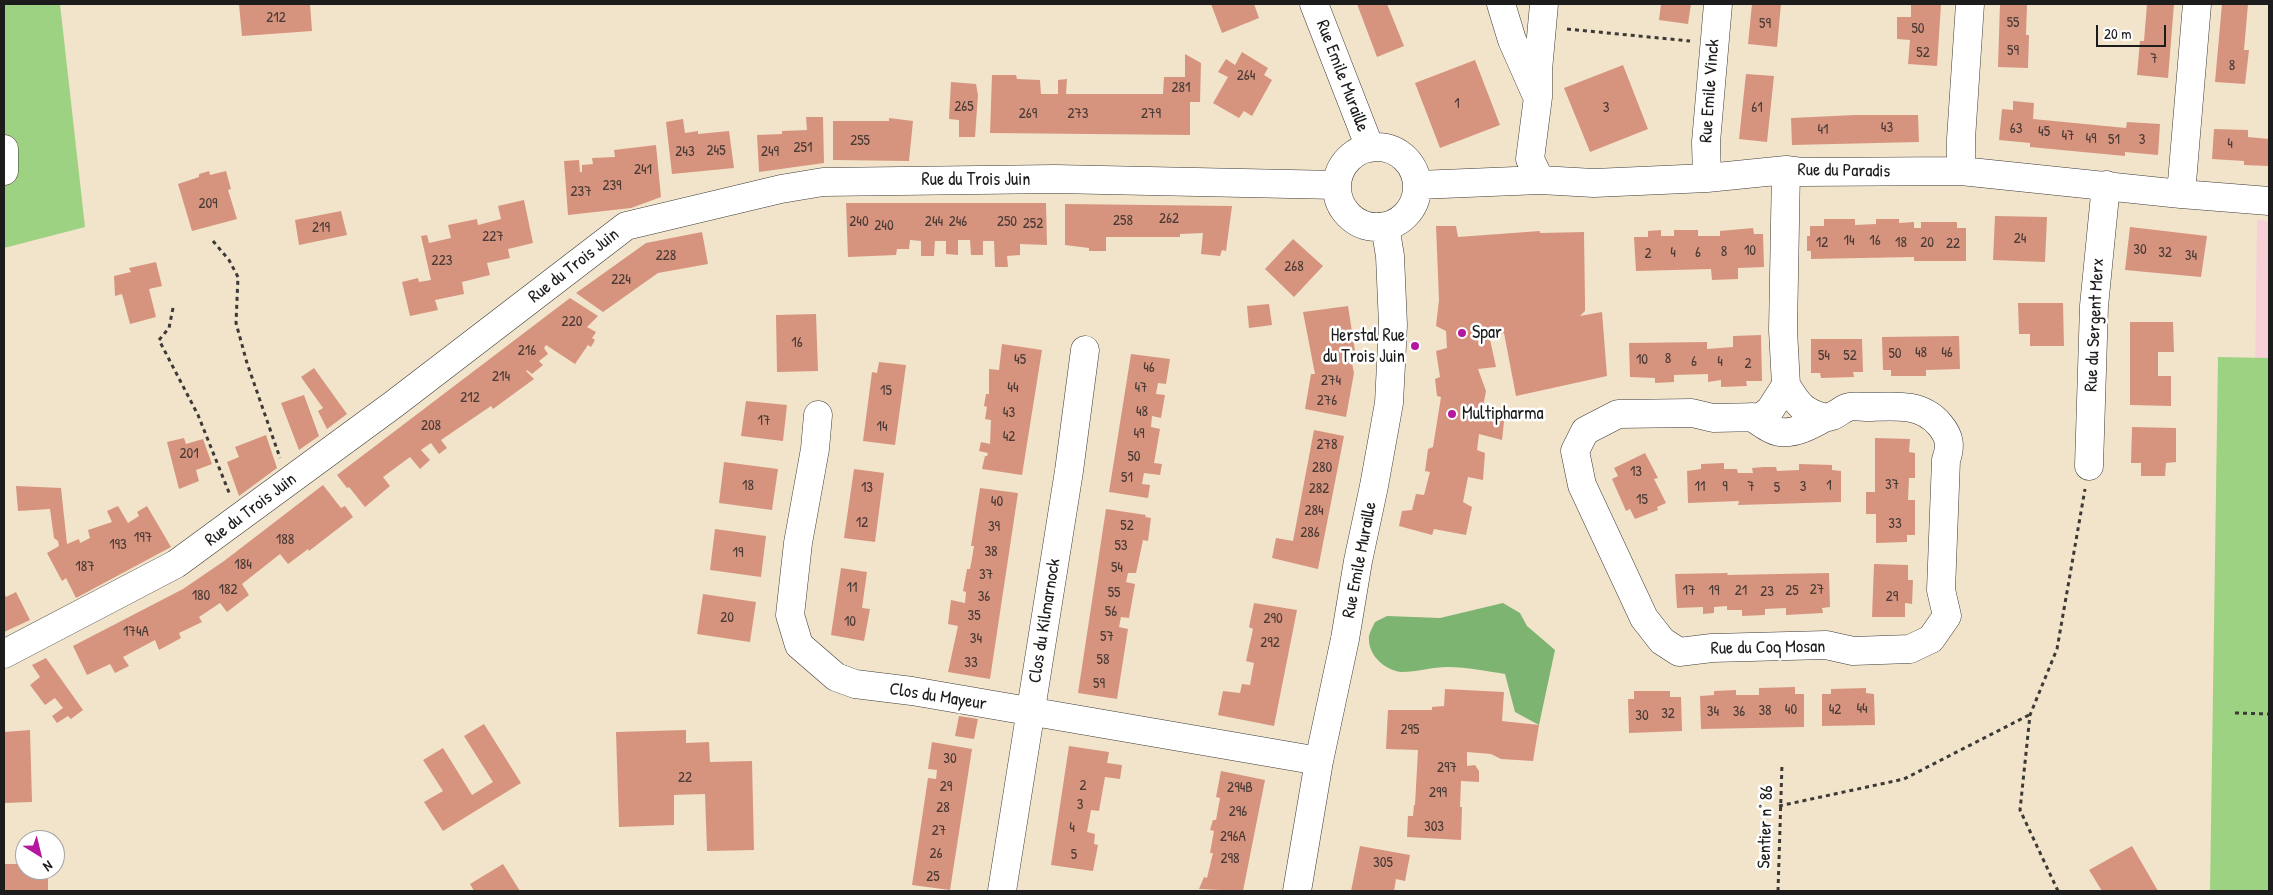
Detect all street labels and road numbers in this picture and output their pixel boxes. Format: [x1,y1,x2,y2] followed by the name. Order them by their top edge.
[1311,17,1373,135] street label: Rue Emile Muraille
[1696,39,1724,143] street label: Rue Emile Vinck
[1797,159,1891,183] street label: Rue du Paradis
[922,169,1030,191] street label: Rue du Trois Juin
[524,224,624,308] street label: Rue du Trois Juin
[2081,258,2109,392] street label: Rue du Sergent Merx
[201,469,301,551] street label: Rue du Trois Juin
[1338,500,1382,620] street label: Rue Emile Muraille
[1025,557,1065,685] street label: Clos du Kilmarnock
[1710,636,1826,660] street label: Rue du Coq Mosan
[888,679,988,715] street label: Clos du Mayeur
[1754,785,1778,869] street label: Sentier n° 86

